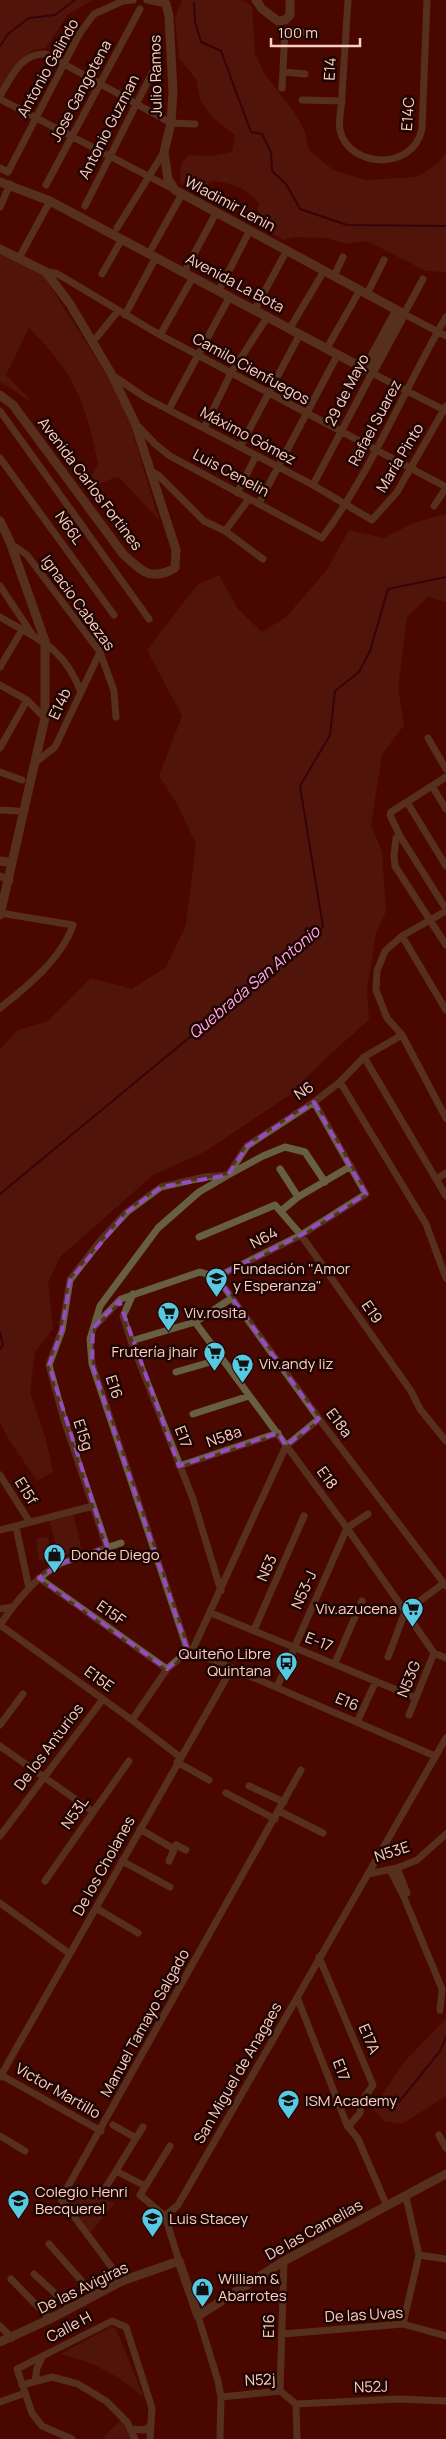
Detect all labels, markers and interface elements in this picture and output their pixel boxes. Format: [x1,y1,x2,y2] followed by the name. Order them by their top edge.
[12,15,83,121] street label: Antonio Galindo
[271,15,360,47] scale bar
[278,22,318,43] text: 100 m
[144,35,167,117] street label: Julio Ramos
[45,36,116,145] street label: Jose Gangotena
[318,57,341,81] street label: E14
[73,71,144,183] street label: Antonio Guzman
[396,96,419,132] street label: E14C
[181,171,279,236] street label: Wladimir Lenin
[182,248,288,317] street label: Avenida La Bota
[189,328,314,410] street label: Camilo Cienfuegos
[319,350,374,430] street label: 29 de Mayo
[343,376,406,470] street label: Rafael Suarez
[197,401,300,470] street label: Máximo Gómez
[33,413,148,555] street label: Avenida Carlos Fortines
[371,419,429,496] street label: María Pinto
[189,444,273,502] street label: Luis Cenelin
[50,507,89,549] street label: N66L
[37,551,120,655] street label: Ignacio Cabezas
[43,685,76,723] street label: E14b
[184,920,326,1044] water label: Quebrada San Antonio
[290,1076,318,1105] street label: N6
[246,1222,281,1253] street label: N64
[233,1258,351,1296] place label: Fundación "Amor y Esperanza"
[205,1266,229,1297] school or university icon: Fundación "Amor y Esperanza"
[357,1296,388,1327] street label: E19
[156,1301,180,1332] supermarket icon: Viv.rosita
[184,1302,246,1323] place label: Viv.rosita
[202,1340,226,1371] supermarket icon: Frutería jhair
[112,1341,199,1362] place label: Frutería jhair
[231,1352,255,1383] supermarket icon: Viv.andy liz
[259,1353,333,1374] place label: Viv.andy liz
[101,1372,128,1401] street label: E16
[322,1404,357,1442] street label: E18a
[69,1416,98,1453] street label: E15g
[203,1421,244,1452] street label: N58a
[170,1423,197,1451] street label: E17
[312,1462,343,1493] street label: E18
[10,1473,43,1509] street label: E15f
[43,1543,67,1574] shop icon: Donde Diego
[71,1544,160,1565] place label: Donde Diego
[251,1551,282,1585] street label: N53
[286,1567,321,1612] street label: N53-J
[93,1595,130,1630] street label: E15F
[401,1597,425,1628] supermarket icon: Viv.azucena
[315,1598,397,1619] place label: Viv.azucena
[302,1627,336,1656] street label: E-17
[178,1643,271,1681] place label: Quiteño Libre Quintana
[275,1651,299,1682] bus stop icon: Quiteño Libre Quintana
[392,1657,426,1700] street label: N53G
[80,1661,118,1696] street label: E15E
[332,1687,362,1716] street label: E16
[9,1699,88,1795] street label: De los Anturios
[56,1792,93,1833] street label: N53L
[68,1812,140,1919] street label: De los Cholanes
[372,1836,412,1867] street label: N53E
[95,1945,194,2101] street label: Manuel Tamayo Salgado
[188,1998,287,2147] street label: San Miguel de Anagaes
[354,2021,385,2058] street label: E17A
[328,2056,355,2084] street label: E17
[12,2058,105,2124] street label: Victor Martillo
[277,2089,301,2120] school or university icon: ISM Academy
[305,2090,397,2111] place label: ISM Academy
[35,2181,128,2219] place label: Colegio Henri Becquerel
[7,2189,31,2220] school or university icon: Colegio Henri Becquerel
[261,2194,366,2265] street label: De las Camelias
[141,2207,165,2238] school or university icon: Luis Stacey
[169,2208,248,2229] place label: Luis Stacey
[34,2257,132,2319] street label: De las Avigiras
[218,2268,287,2306] place label: William & Abarrotes
[190,2276,214,2307] shop icon: William & Abarrotes
[324,2302,404,2327] street label: De las Uvas
[43,2306,95,2347] street label: Calle H
[258,2314,279,2338] street label: E16
[244,2368,276,2391] street label: N52j
[354,2375,388,2398] street label: N52J

